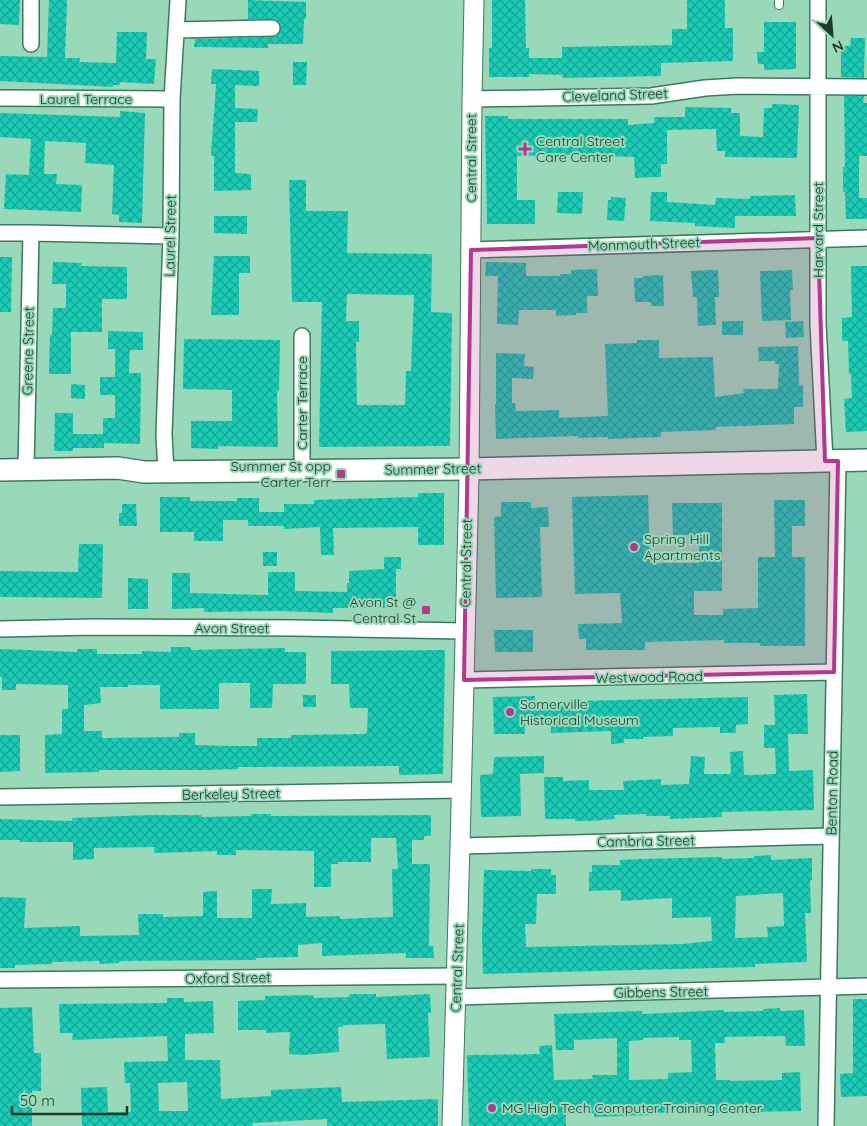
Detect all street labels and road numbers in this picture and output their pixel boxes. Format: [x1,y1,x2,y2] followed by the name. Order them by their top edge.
[562,84,668,106] street label: Cleveland Street
[40,90,132,108] street label: Laurel Terrace
[462,113,480,202] street label: Central Street
[809,182,827,278] street label: Harvard Street
[160,195,180,277] street label: Laurel Street
[588,233,701,255] street label: Monmouth Street
[18,306,38,396] street label: Greene Street
[293,356,311,450] street label: Carter Terrace
[384,459,482,479] street label: Summer Street
[456,518,476,608] street label: Central Street
[195,619,270,637] street label: Avon Street
[595,667,703,687] street label: Westwood Road
[822,750,842,836] street label: Benton Road
[182,784,281,804] street label: Berkeley Street
[597,831,695,851] street label: Cambria Street
[446,923,468,1013] street label: Central Street
[185,968,271,988] street label: Oxford Street
[614,982,709,1002] street label: Gibbens Street

